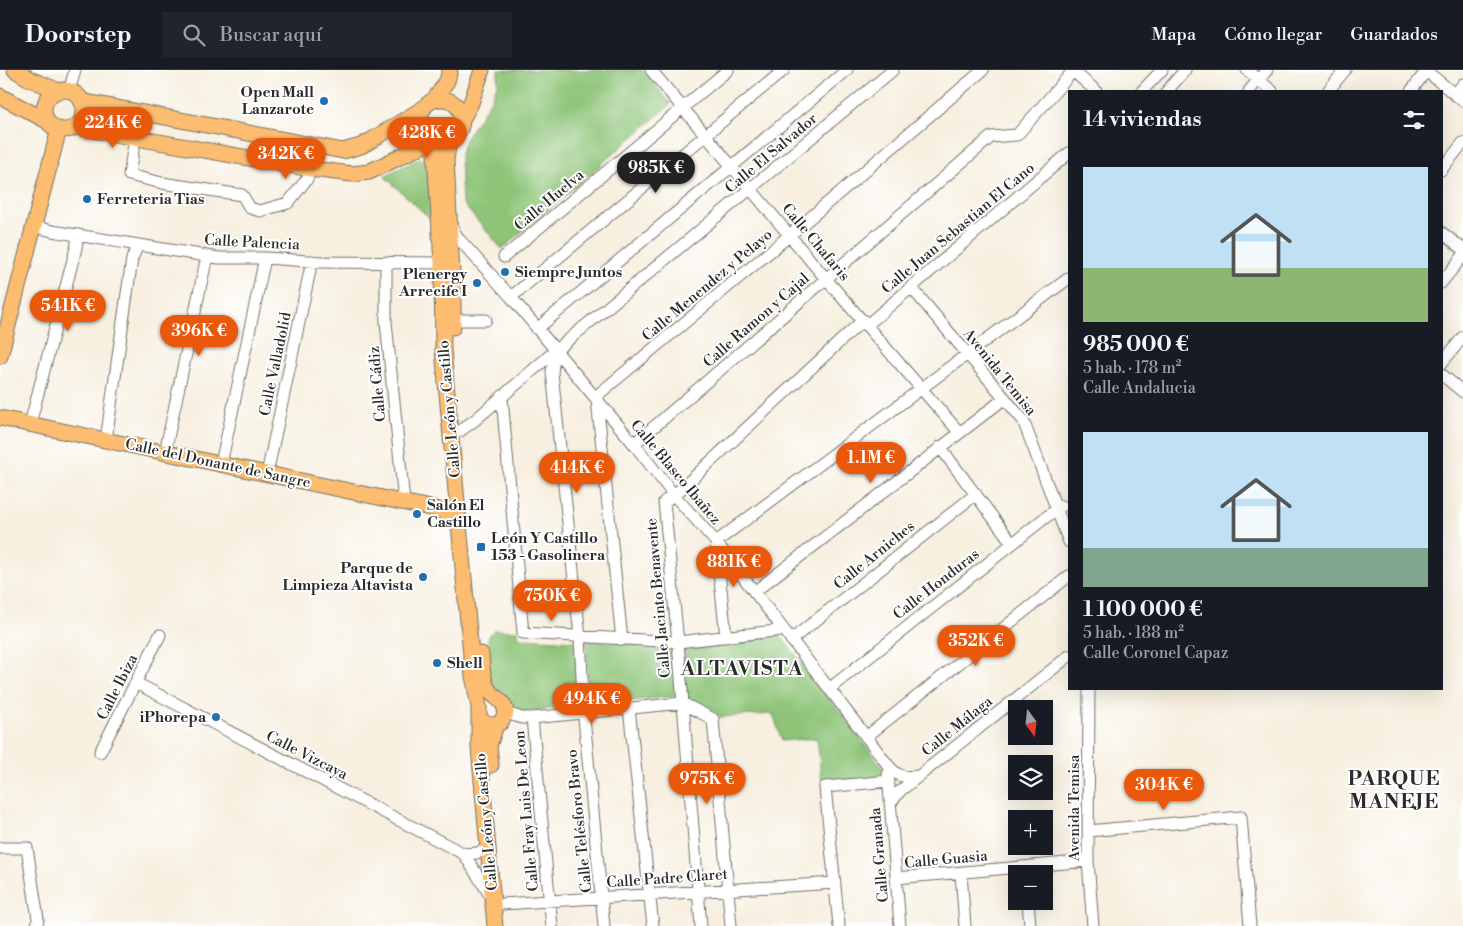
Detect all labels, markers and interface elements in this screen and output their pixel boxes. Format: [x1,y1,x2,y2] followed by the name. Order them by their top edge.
[162,12,512,57] search box
[25,20,132,50] text: Doorstep
[180,21,208,49] icon: search
[220,23,322,47] text: Buscar aquí
[1152,23,1196,46] text: Mapa
[1224,23,1322,46] text: Cómo llegar
[1350,23,1438,46] text: Guardados
[241,83,314,119] place label: Open Mall Lanzarote
[318,95,330,107] marker: Open Mall Lanzarote
[72,106,154,149] pin: 224K €
[1400,106,1428,134] icon: filters
[1083,107,1201,133] text: 14 viviendas
[721,109,822,197] street label: Calle El Salvador
[85,113,141,133] text: 224K €
[386,116,468,159] pin: 428K €
[399,123,455,143] text: 428K €
[245,138,327,180] pin: 342K €
[258,144,314,164] text: 342K €
[615,152,697,194] pin: 985K €
[628,158,684,178] text: 985K €
[878,159,1039,298] street label: Calle Juan Sebastian El Cano
[511,165,588,235] street label: Calle Huelva
[97,190,204,209] place label: Ferreteria Tias
[81,193,93,205] marker: Ferreteria Tias
[778,200,854,285] street label: Calle Chafaris
[1211,200,1301,290] icon: home
[638,225,777,346] street label: Calle Menendez y Pelayo
[204,231,301,255] street label: Calle Palencia
[515,263,622,282] place label: Siempre Juntos
[398,265,467,301] place label: Plenergy Arrecife I
[499,266,511,278] marker: Siempre Juntos
[699,269,814,372] street label: Calle Ramon y Cajal
[471,277,483,289] marker: Plenergy Arrecife I
[27,290,109,332] pin: 541K €
[41,296,95,316] text: 541K €
[255,310,296,418] street label: Calle Valladolid
[158,314,240,357] pin: 396K €
[171,321,227,341] text: 396K €
[958,324,1041,420] street label: Avenida Temisa
[1083,332,1189,358] text: 985 000 €
[434,339,465,478] street label: Calle León y Castillo
[365,345,390,423] street label: Calle Cádiz
[1083,358,1181,378] text: 5 hab. · 178 m²
[1083,378,1196,398] text: Calle Andalucia
[626,416,725,529] street label: Calle Blasco Ibañez
[124,435,312,492] street label: Calle del Donante de Sangre
[830,442,912,484] pin: 1.1M €
[847,448,895,468] text: 1.1M €
[536,452,618,494] pin: 414K €
[550,458,604,478] text: 414K €
[1211,465,1301,555] icon: home
[427,496,484,532] place label: Salón El Castillo
[411,508,423,520] marker: Salón El Castillo
[642,517,675,679] street label: Calle Jacinto Benavente
[830,517,919,594] street label: Calle Arniches
[491,529,606,565] place label: León Y Castillo 153 - Gasolinera
[475,541,487,553] marker: León Y Castillo 153 - Gasolinera
[889,545,983,624] street label: Calle Honduras
[693,546,775,588] pin: 881K €
[707,552,761,572] text: 881K €
[282,559,414,595] place label: Parque de Limpieza Altavista
[417,571,429,583] marker: Parque de Limpieza Altavista
[511,580,593,622] pin: 750K €
[524,586,580,606] text: 750K €
[1083,597,1203,623] text: 1 100 000 €
[1083,623,1184,643] text: 5 hab. · 188 m²
[935,624,1017,667] pin: 352K €
[948,631,1004,651] text: 352K €
[1083,643,1228,663] text: Calle Coronel Capaz
[93,651,142,723] street label: Calle Ibiza
[447,654,483,673] place label: Shell
[431,657,443,669] marker: Shell
[680,657,803,682] district label: ALTAVISTA
[551,682,633,725] pin: 494K €
[563,689,621,709] text: 494K €
[918,692,997,761] street label: Calle Málaga
[1008,700,1052,745] north arrow
[1008,700,1053,910] map controls
[139,708,207,727] place label: iPhorepa
[210,711,222,723] marker: iPhorepa
[263,727,351,784] street label: Calle Vizcaya
[510,730,543,892] street label: Calle Fray Luis De Leon
[563,748,596,894] street label: Calle Telésforo Bravo
[471,752,502,891] street label: Calle León y Castillo
[1065,754,1084,862] street label: Avenida Temisa
[1008,755,1053,800] button: layers
[666,762,748,805] pin: 975K €
[1348,767,1440,815] district label: PARQUE MANEJE
[1123,768,1205,811] pin: 304K €
[679,769,735,789] text: 975K €
[1135,775,1193,795] text: 304K €
[866,806,893,903] street label: Calle Granada
[1008,810,1053,855] button: +
[903,846,989,873] street label: Calle Guasia
[606,865,729,892] street label: Calle Padre Claret
[1008,865,1053,910] button: −

